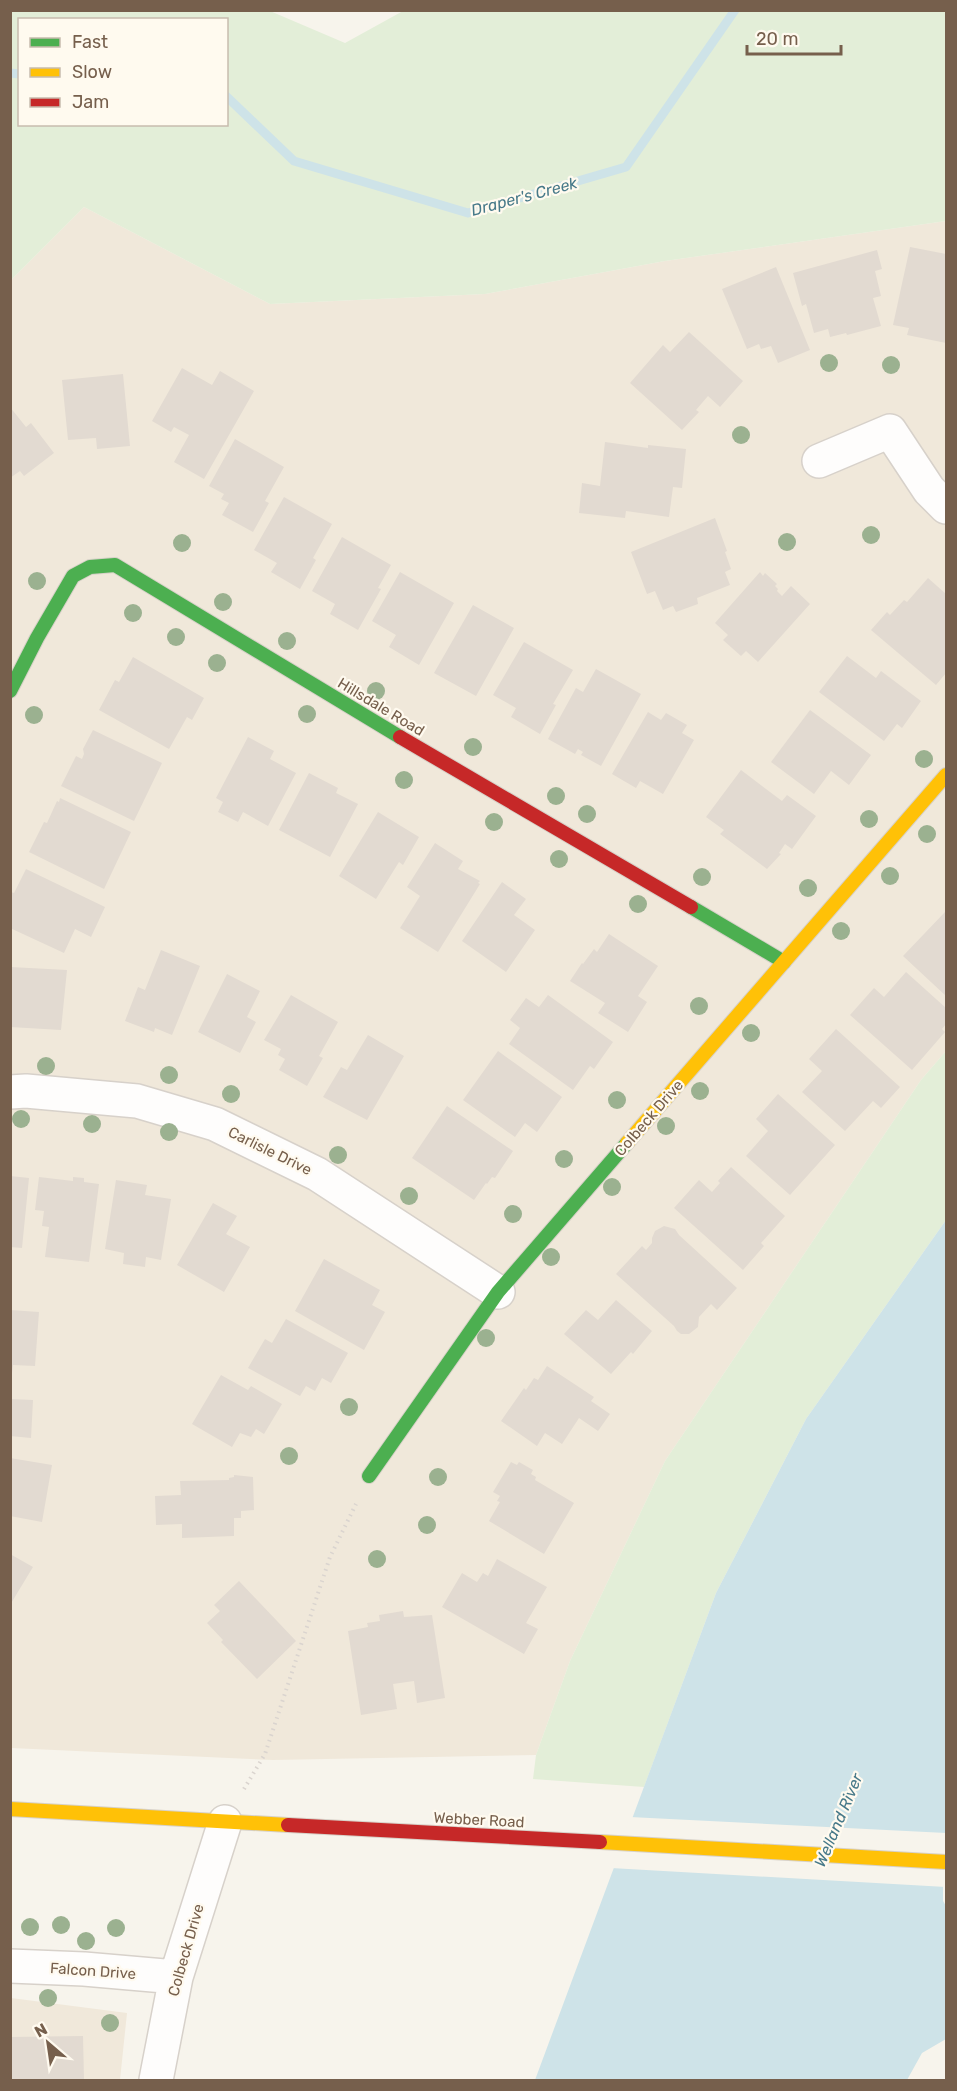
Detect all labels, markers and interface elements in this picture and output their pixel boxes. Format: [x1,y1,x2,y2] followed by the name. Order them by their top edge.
[18,18,228,126] legend
[747,18,842,56] scale bar
[756,28,798,50] text: 20 m
[72,31,108,53] text: Fast
[72,61,112,83] text: Slow
[72,91,109,113] text: Jam
[469,173,580,220] water label: Draper's Creek
[334,674,428,740] street label: Hillsdale Road
[611,1076,687,1160] street label: Colbeck Drive
[225,1123,315,1179] street label: Carlisle Drive
[810,1770,867,1870] water label: Welland River
[433,1809,525,1831] street label: Webber Road
[164,1902,208,1998] street label: Colbeck Drive
[49,1959,137,1983] street label: Falcon Drive
[18,2013,78,2073] north arrow
[31,2019,51,2041] text: N

